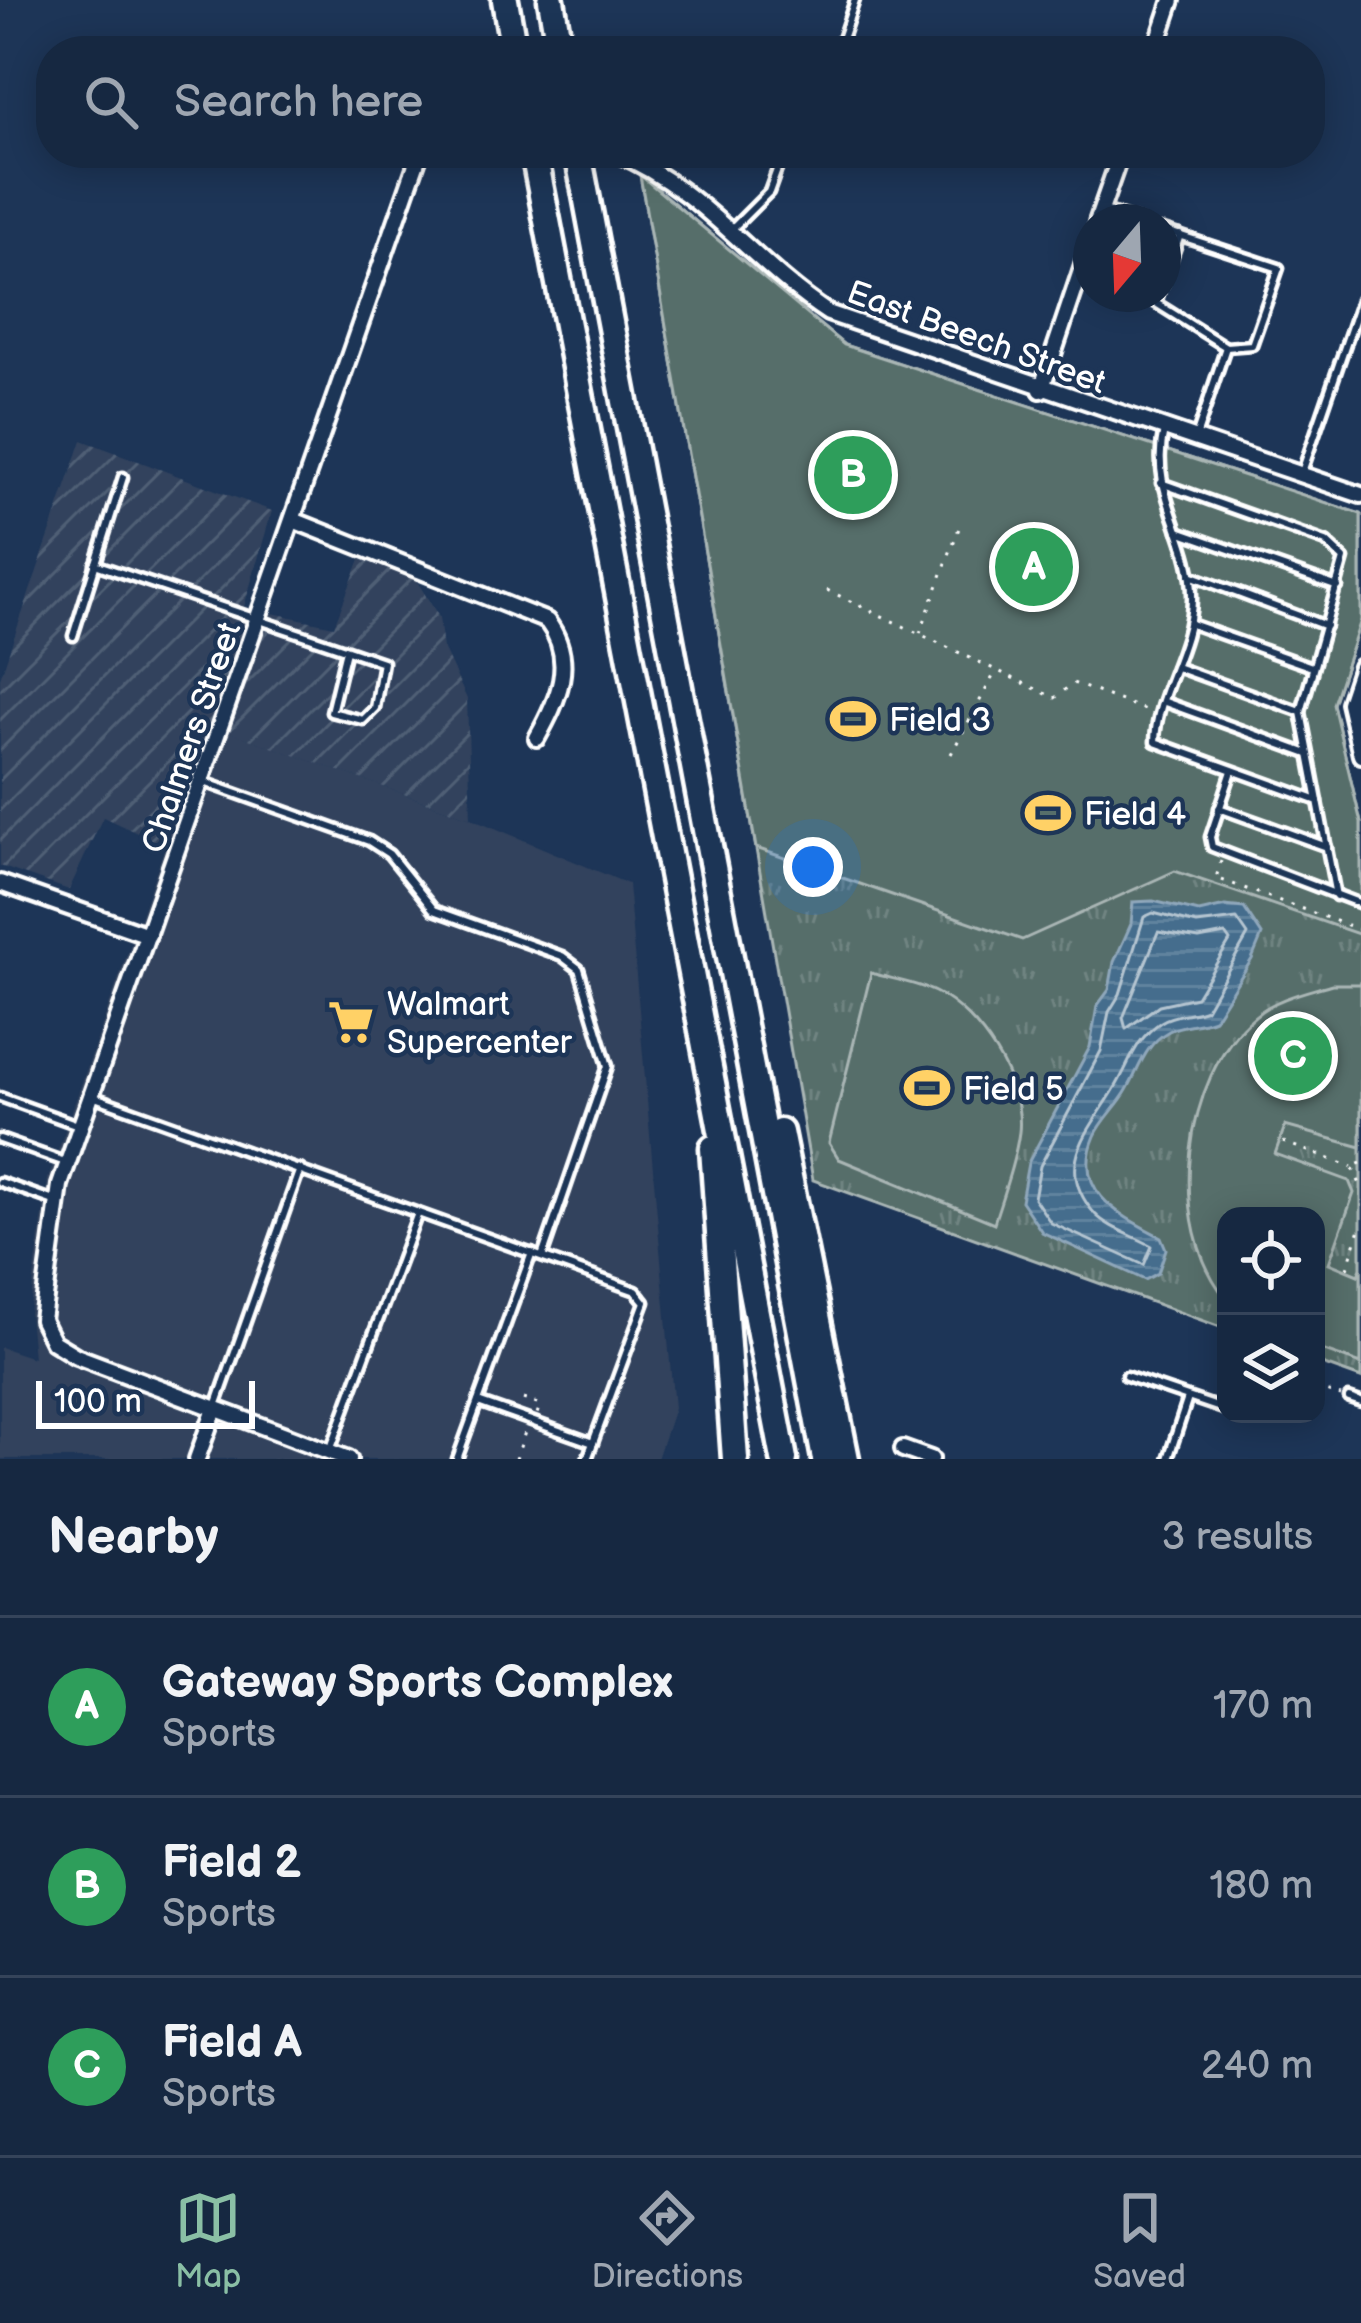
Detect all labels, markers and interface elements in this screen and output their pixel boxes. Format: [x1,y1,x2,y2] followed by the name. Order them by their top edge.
[36,36,1325,168] search box
[78,69,144,135] icon: search
[174,75,423,130] text: Search here
[1073,204,1181,312] north arrow
[842,273,1111,403] street label: East Beech Street
[814,430,892,520] pin: B
[995,522,1073,612] pin: A
[134,617,250,858] street label: Chalmers Street
[828,694,878,744] sports icon: Field 3
[889,701,991,741] place label: Field 3
[1023,788,1073,838] sports icon: Field 4
[1084,795,1186,835] place label: Field 4
[783,837,843,897] your location
[387,985,573,1063] place label: Walmart Supercenter
[326,997,376,1047] supermarket icon: Walmart Supercenter
[1254,1011,1332,1101] pin: C
[902,1063,952,1113] sports icon: Field 5
[963,1070,1064,1110] place label: Field 5
[1217,1207,1325,1423] map controls
[1217,1207,1325,1315] button: locate
[1217,1315,1325,1423] button: layers
[36,1375,255,1428] scale bar
[54,1382,142,1422] text: 100 m
[48,1507,219,1568] text: Nearby
[1161,1514,1313,1561] text: 3 results
[162,1656,673,1711] text: Gateway Sports Complex
[75,1683,99,1730] text: A
[1213,1683,1313,1730] text: 170 m
[162,1711,276,1758] text: Sports
[162,1836,301,1891] text: Field 2
[73,1863,101,1910] text: B
[1209,1863,1313,1910] text: 180 m
[162,1891,276,1938] text: Sports
[162,2016,302,2071] text: Field A
[73,2043,101,2090] text: C
[1201,2043,1313,2090] text: 240 m
[162,2071,276,2118] text: Sports
[175,2185,241,2297] tab: Map
[592,2185,743,2297] tab: Directions
[1093,2185,1186,2297] tab: Saved

